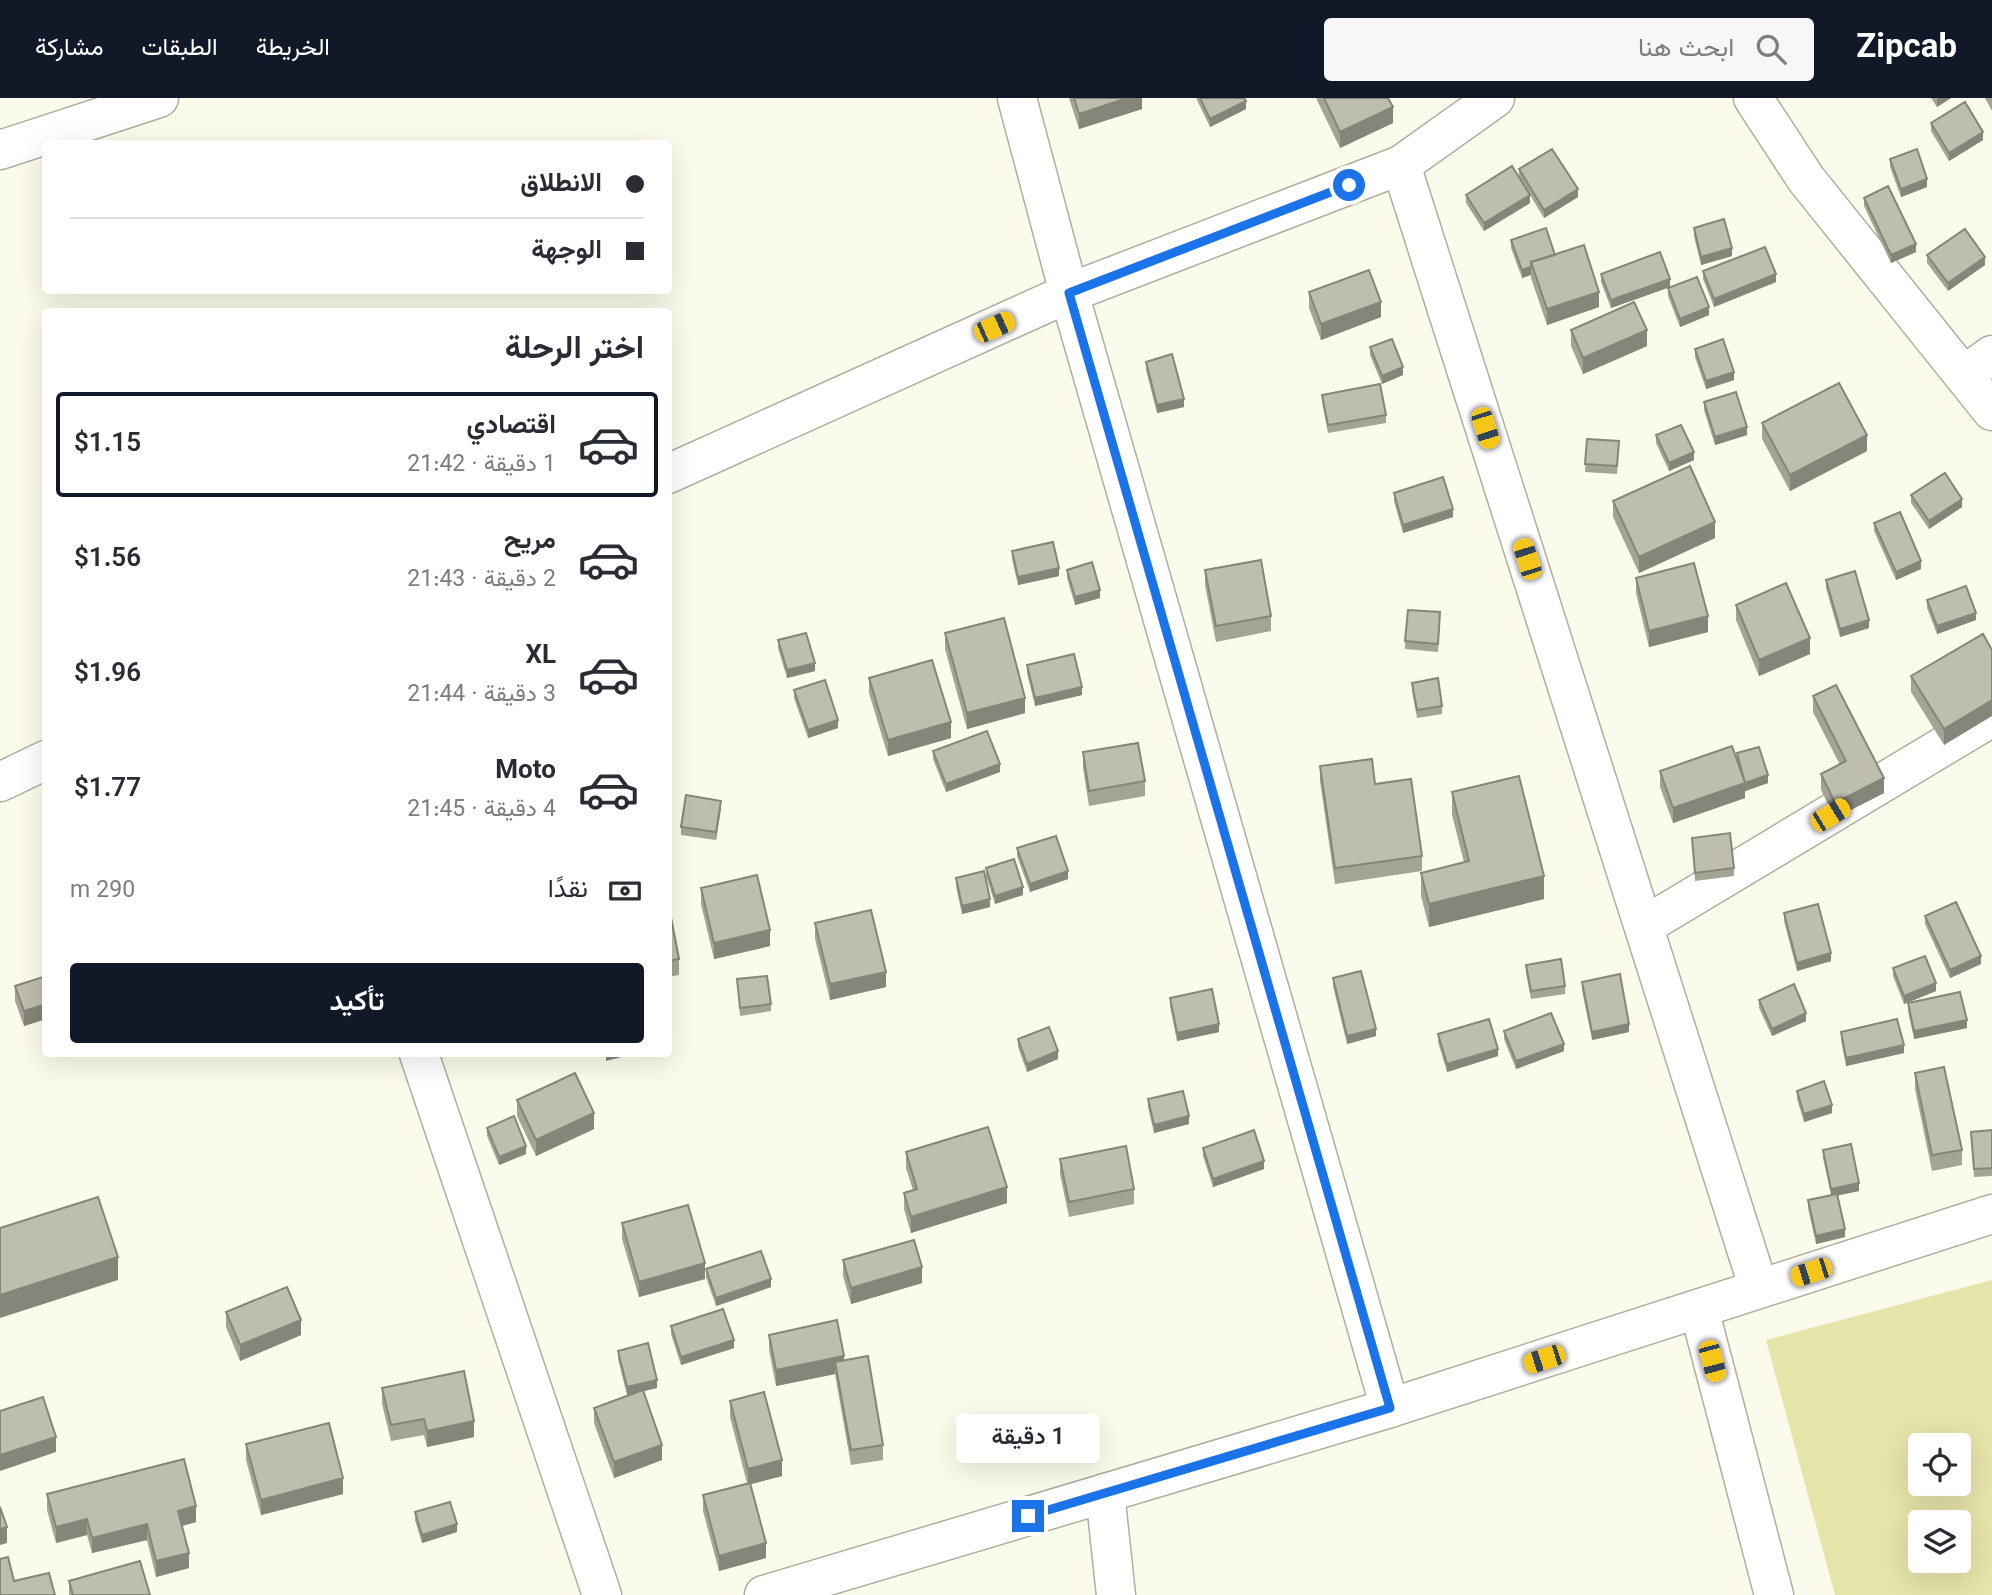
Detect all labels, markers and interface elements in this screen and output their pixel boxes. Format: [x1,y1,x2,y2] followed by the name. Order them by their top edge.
[1324,18,1814,81] search box
[1856,23,1957,75] text: Zipcab
[1638,29,1734,70] text: ابحث هنا
[35,30,103,68] text: مشاركة
[141,30,218,68] text: الطبقات
[256,30,330,68] text: الخريطة
[1752,30,1790,68] icon: search
[520,164,602,205] text: الانطلاق
[1333,169,1365,201] route start
[531,231,602,272] text: الوجهة
[971,309,1018,345] car
[505,325,644,375] text: اختر الرحلة
[1469,405,1502,451] car
[467,406,556,447] text: اقتصادي
[577,413,640,476] icon: car
[74,424,141,465] text: $1.15
[407,447,556,483] text: 1 دقيقة · 21:42
[504,521,556,562] text: مريح
[577,528,640,591] icon: car
[1511,536,1544,582] car
[74,539,141,580] text: $1.56
[407,562,556,598] text: 2 دقيقة · 21:43
[525,636,556,677] text: XL
[577,643,640,706] icon: car
[74,654,141,695] text: $1.96
[407,677,556,713] text: 3 دقيقة · 21:44
[495,751,556,792] text: Moto
[577,758,640,821] icon: car
[74,769,141,810] text: $1.77
[407,792,556,828] text: 4 دقيقة · 21:45
[1807,795,1854,835] car
[548,870,588,911] text: نقدًا
[606,872,644,910] icon: cash
[70,873,135,909] text: 290 m
[70,963,644,1043] button: تأكيد
[1788,1256,1835,1288] car
[1697,1338,1728,1384] car
[1521,1343,1568,1375] car
[956,1414,1100,1464] callout: 1 دقيقة
[991,1420,1065,1456] text: 1 دقيقة
[1908,1433,1971,1573] map controls
[1908,1433,1971,1496] button: locate
[1012,1500,1044,1532] route end
[1908,1510,1971,1573] button: layers

